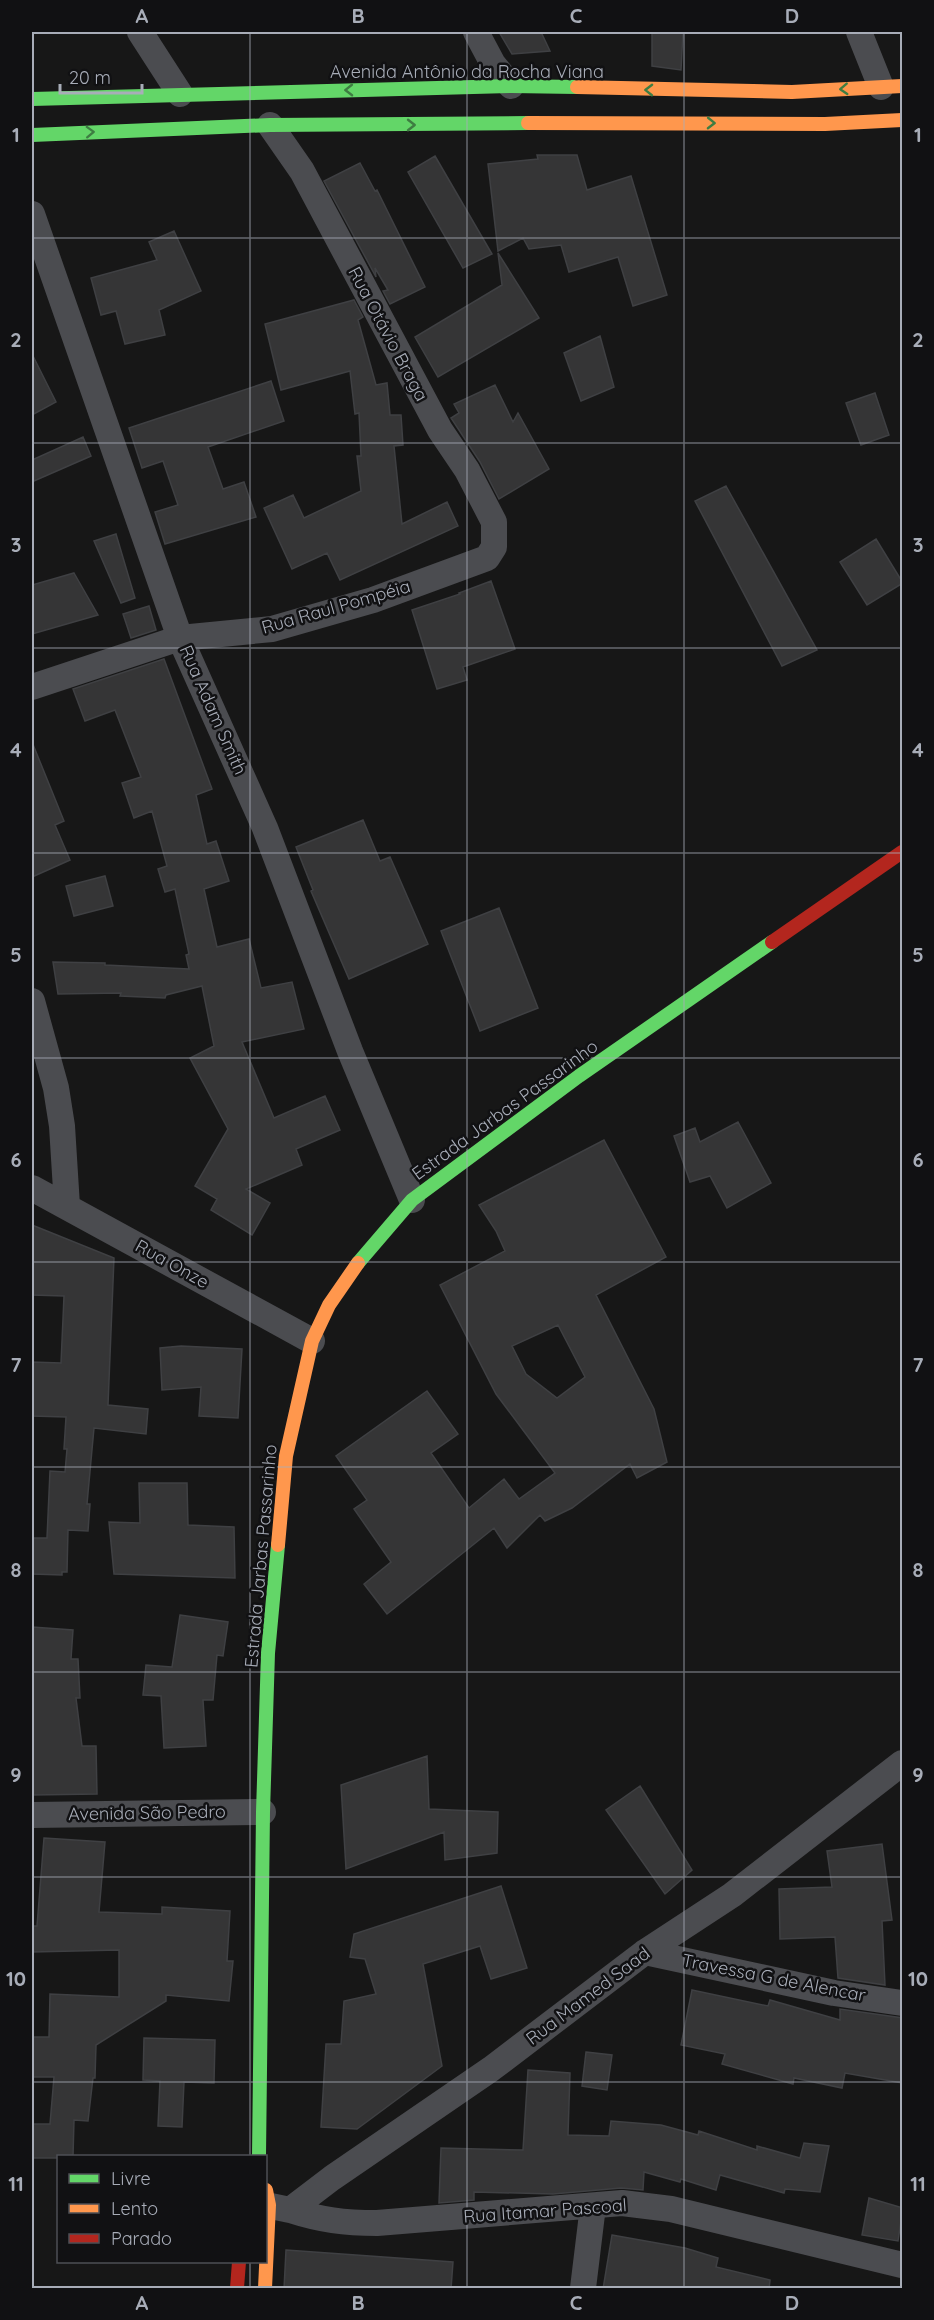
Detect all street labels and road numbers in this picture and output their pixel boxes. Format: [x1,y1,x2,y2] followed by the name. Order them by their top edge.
[330,60,604,83] street label: Avenida Antônio da Rocha Viana
[343,263,434,405] street label: Rua Otávio Braga
[259,574,413,639] street label: Rua Raul Pompéia
[175,641,252,778] street label: Rua Adam Smith
[407,1034,602,1185] street label: Estrada Jarbas Passarinho
[131,1234,213,1293] street label: Rua Onze
[239,1443,282,1669] street label: Estrada Jarbas Passarinho
[68,1800,226,1825] street label: Avenida São Pedro
[521,1942,654,2050] street label: Rua Mamed Saad
[680,1948,868,2007] street label: Travessa G de Alencar
[462,2193,627,2228] street label: Rua Itamar Pascoal

